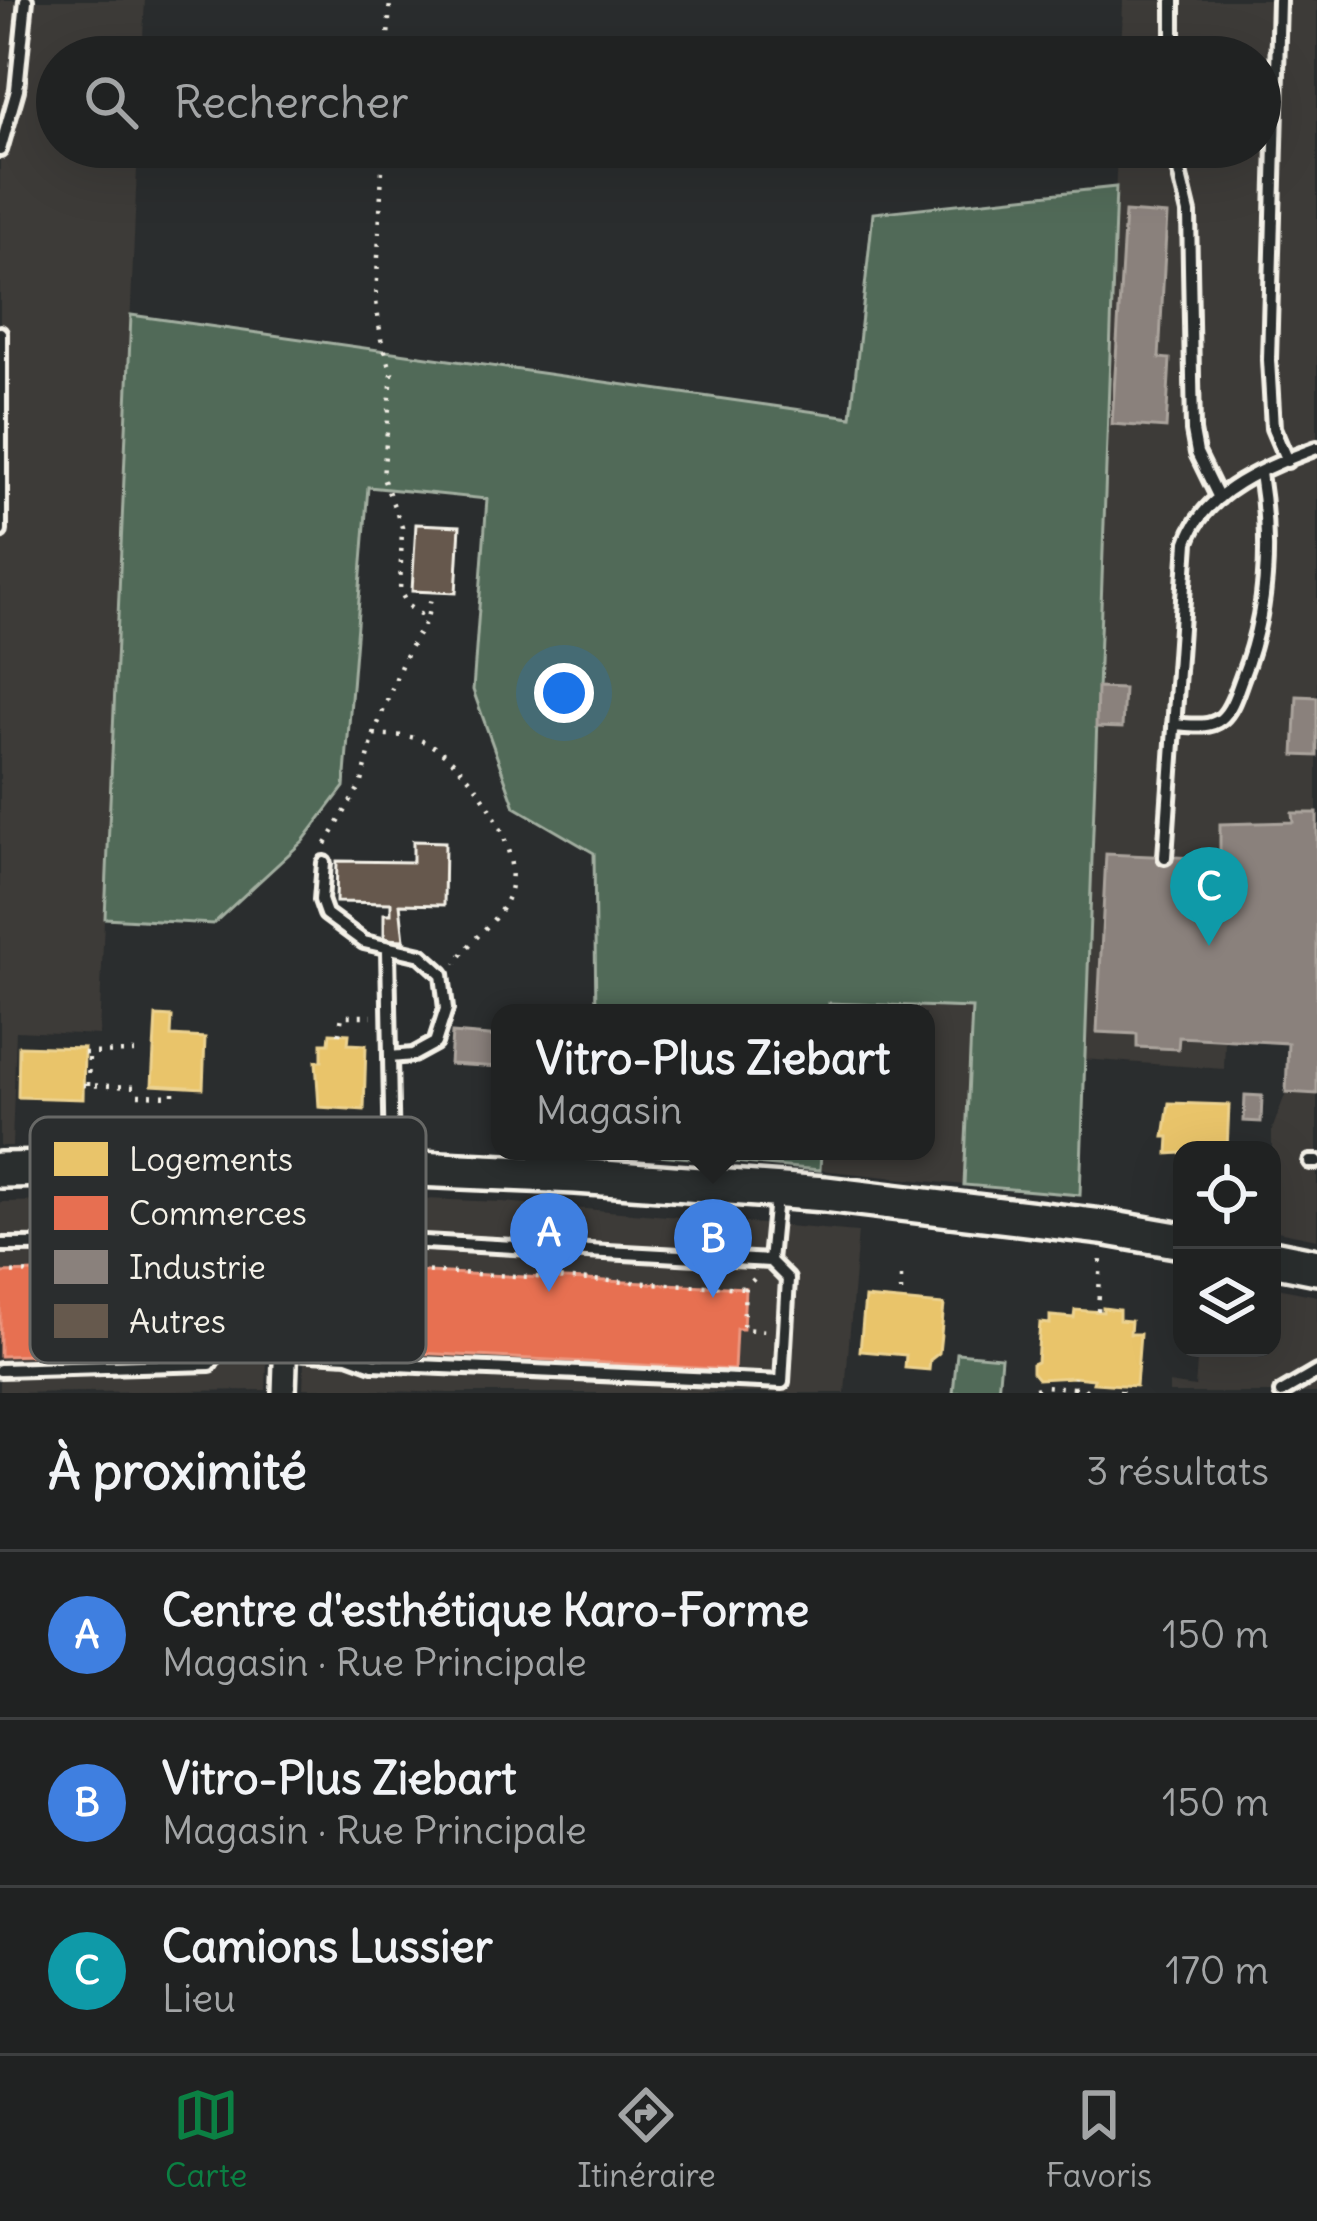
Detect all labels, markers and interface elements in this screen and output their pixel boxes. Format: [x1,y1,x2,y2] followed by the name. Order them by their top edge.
[36,36,1281,168] search box
[78,69,144,135] icon: search
[174,74,409,130] text: Rechercher
[534,663,594,723] your location
[1170,847,1248,946] pin: C
[491,1004,935,1160] popup
[536,1030,890,1086] text: Vitro-Plus Ziebart
[536,1086,682,1135] text: Magasin
[30,1117,426,1363] legend
[129,1138,293,1180] text: Logements
[1173,1141,1281,1357] map controls
[1173,1141,1281,1249] button: locate
[129,1192,307,1234] text: Commerces
[510,1193,588,1292] pin: A
[674,1199,752,1298] pin: B
[129,1246,266,1288] text: Industrie
[1173,1249,1281,1357] button: layers
[129,1300,226,1342] text: Autres
[48,1439,307,1503] text: À proximité
[1086,1447,1269,1496] text: 3 résultats
[162,1582,809,1638] text: Centre d'esthétique Karo-Forme
[74,1610,100,1659] text: A
[1162,1610,1269,1659] text: 150 m
[162,1638,587,1687] text: Magasin · Rue Principale
[162,1750,516,1806] text: Vitro-Plus Ziebart
[74,1778,100,1827] text: B
[1162,1778,1269,1827] text: 150 m
[162,1806,587,1855] text: Magasin · Rue Principale
[162,1918,493,1974] text: Camions Lussier
[74,1946,100,1995] text: C
[1165,1946,1269,1995] text: 170 m
[162,1974,236,2023] text: Lieu
[165,2082,247,2196] tab: Carte
[577,2082,716,2196] tab: Itinéraire
[1046,2082,1152,2196] tab: Favoris

